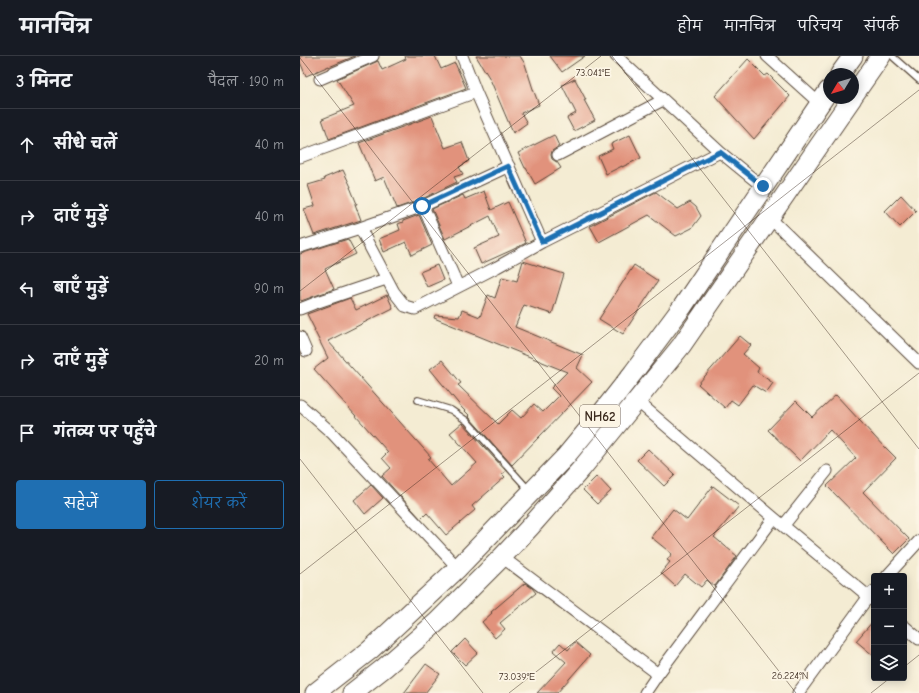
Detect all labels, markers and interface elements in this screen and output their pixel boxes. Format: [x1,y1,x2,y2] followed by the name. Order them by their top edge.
[20,16,91,38] text: मानचित्र
[678,18,702,35] text: होम
[724,18,776,35] text: मानचित्र
[798,18,842,35] text: परिचय
[864,18,899,35] text: संपर्क
[576,67,610,79] text: 73.041°E
[823,68,859,104] north arrow
[16,72,72,91] text: 3 मिनट
[208,74,284,89] text: पैदल · 190 m
[16,134,38,156] icon: ahead
[54,135,117,153] text: सीधे चलें
[255,137,284,152] text: 40 m
[754,177,772,195] route end
[413,197,431,215] route start
[16,206,38,228] icon: right
[54,207,108,225] text: दाएँ मुड़ें
[255,209,284,224] text: 40 m
[16,278,38,300] icon: left
[54,279,108,297] text: बाएँ मुड़ें
[254,281,284,296] text: 90 m
[16,350,38,372] icon: right
[54,351,108,369] text: दाएँ मुड़ें
[254,353,284,368] text: 20 m
[580,405,620,427] road number: NH62
[16,422,38,444] icon: arrive
[54,423,156,441] text: गंतव्य पर पहुँचे
[16,480,146,529] button: सहेजें
[154,480,284,529] button: शेयर करें
[871,573,907,681] map controls
[871,573,907,609] button: +
[871,609,907,645] button: −
[871,645,907,681] button: layers
[772,670,808,682] text: 26.224°N
[499,671,535,683] text: 73.039°E

